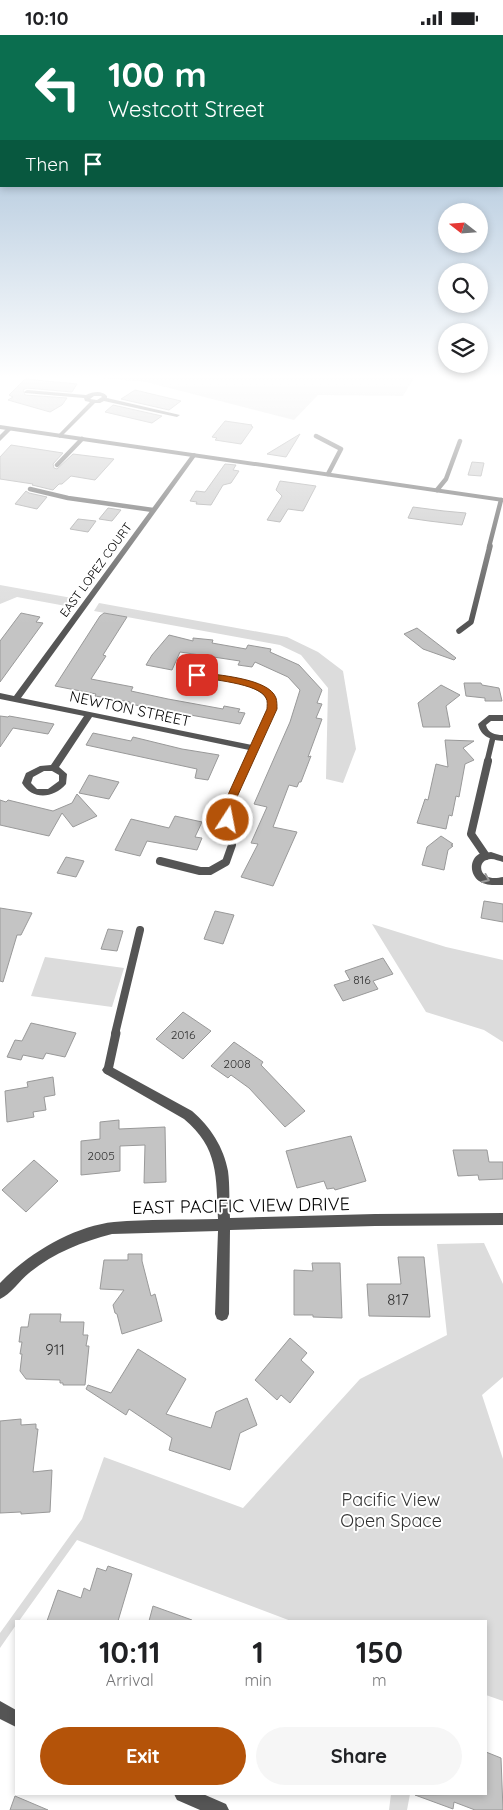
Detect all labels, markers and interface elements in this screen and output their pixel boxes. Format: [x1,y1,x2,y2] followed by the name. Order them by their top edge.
[25,6,68,30] text: 10:10
[108,52,207,96] text: 100 m
[25,55,90,120] icon: left
[108,95,265,123] text: Westcott Street
[79,150,107,178] icon: arrive
[25,152,69,176] text: Then
[438,203,488,253] north arrow
[438,203,488,373] map controls
[438,263,488,313] button: search
[438,323,488,373] button: layers
[56,520,135,620] street label: EAST LOPEZ COURT
[176,654,218,696] pin
[183,661,211,689] icon: arrive
[68,686,192,731] street label: NEWTON STREET
[201,793,253,845] position arrow
[481,872,490,883] one-way arrow
[353,972,371,987] house number: 816
[171,1027,196,1042] house number: 2016
[223,1056,251,1071] house number: 2008
[87,1148,115,1163] house number: 2005
[132,1192,350,1219] street label: EAST PACIFIC VIEW DRIVE
[387,1290,409,1309] house number: 817
[45,1340,65,1359] house number: 911
[340,1488,442,1532] park label: Pacific View Open Space
[99,1633,161,1671] text: 10:11
[252,1633,264,1671] text: 1
[356,1633,403,1671] text: 150
[106,1670,154,1690] text: Arrival
[244,1670,272,1690] text: min
[372,1670,387,1690] text: m
[40,1727,246,1785] button: Exit
[256,1727,462,1785] button: Share

